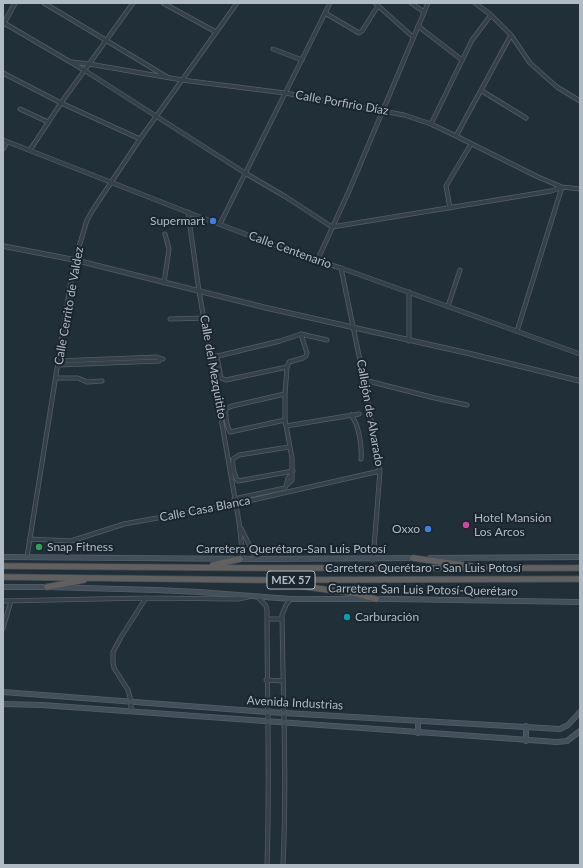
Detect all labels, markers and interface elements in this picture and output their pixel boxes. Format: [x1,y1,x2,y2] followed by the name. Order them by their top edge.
[294,88,390,118] street label: Calle Porfirio Díaz
[150,214,205,228] place label: Supermart
[208,216,218,226] marker: Supermart
[247,228,333,272] street label: Calle Centenario
[52,246,86,366] street label: Calle Cerrito de Valdez
[197,314,229,420] street label: Calle del Mezquitito
[354,358,386,468] street label: Callejón de Alvarado
[158,493,252,525] street label: Calle Casa Blanca
[474,511,551,539] place label: Hotel Mansión Los Arcos
[461,520,471,530] marker: Hotel Mansión Los Arcos
[392,522,420,536] place label: Oxxo
[423,524,433,534] marker: Oxxo
[47,540,113,554] place label: Snap Fitness
[34,542,44,552] marker: Snap Fitness
[196,542,386,556] street label: Carretera Querétaro-San Luis Potosí
[325,561,521,575] street label: Carretera Querétaro - San Luis Potosí
[267,571,315,589] road number: MEX 57
[328,581,518,599] street label: Carretera San Luis Potosí-Querétaro
[355,610,419,624] place label: Carburación
[342,612,352,622] marker: Carburación
[246,693,344,713] street label: Avenida Industrias

